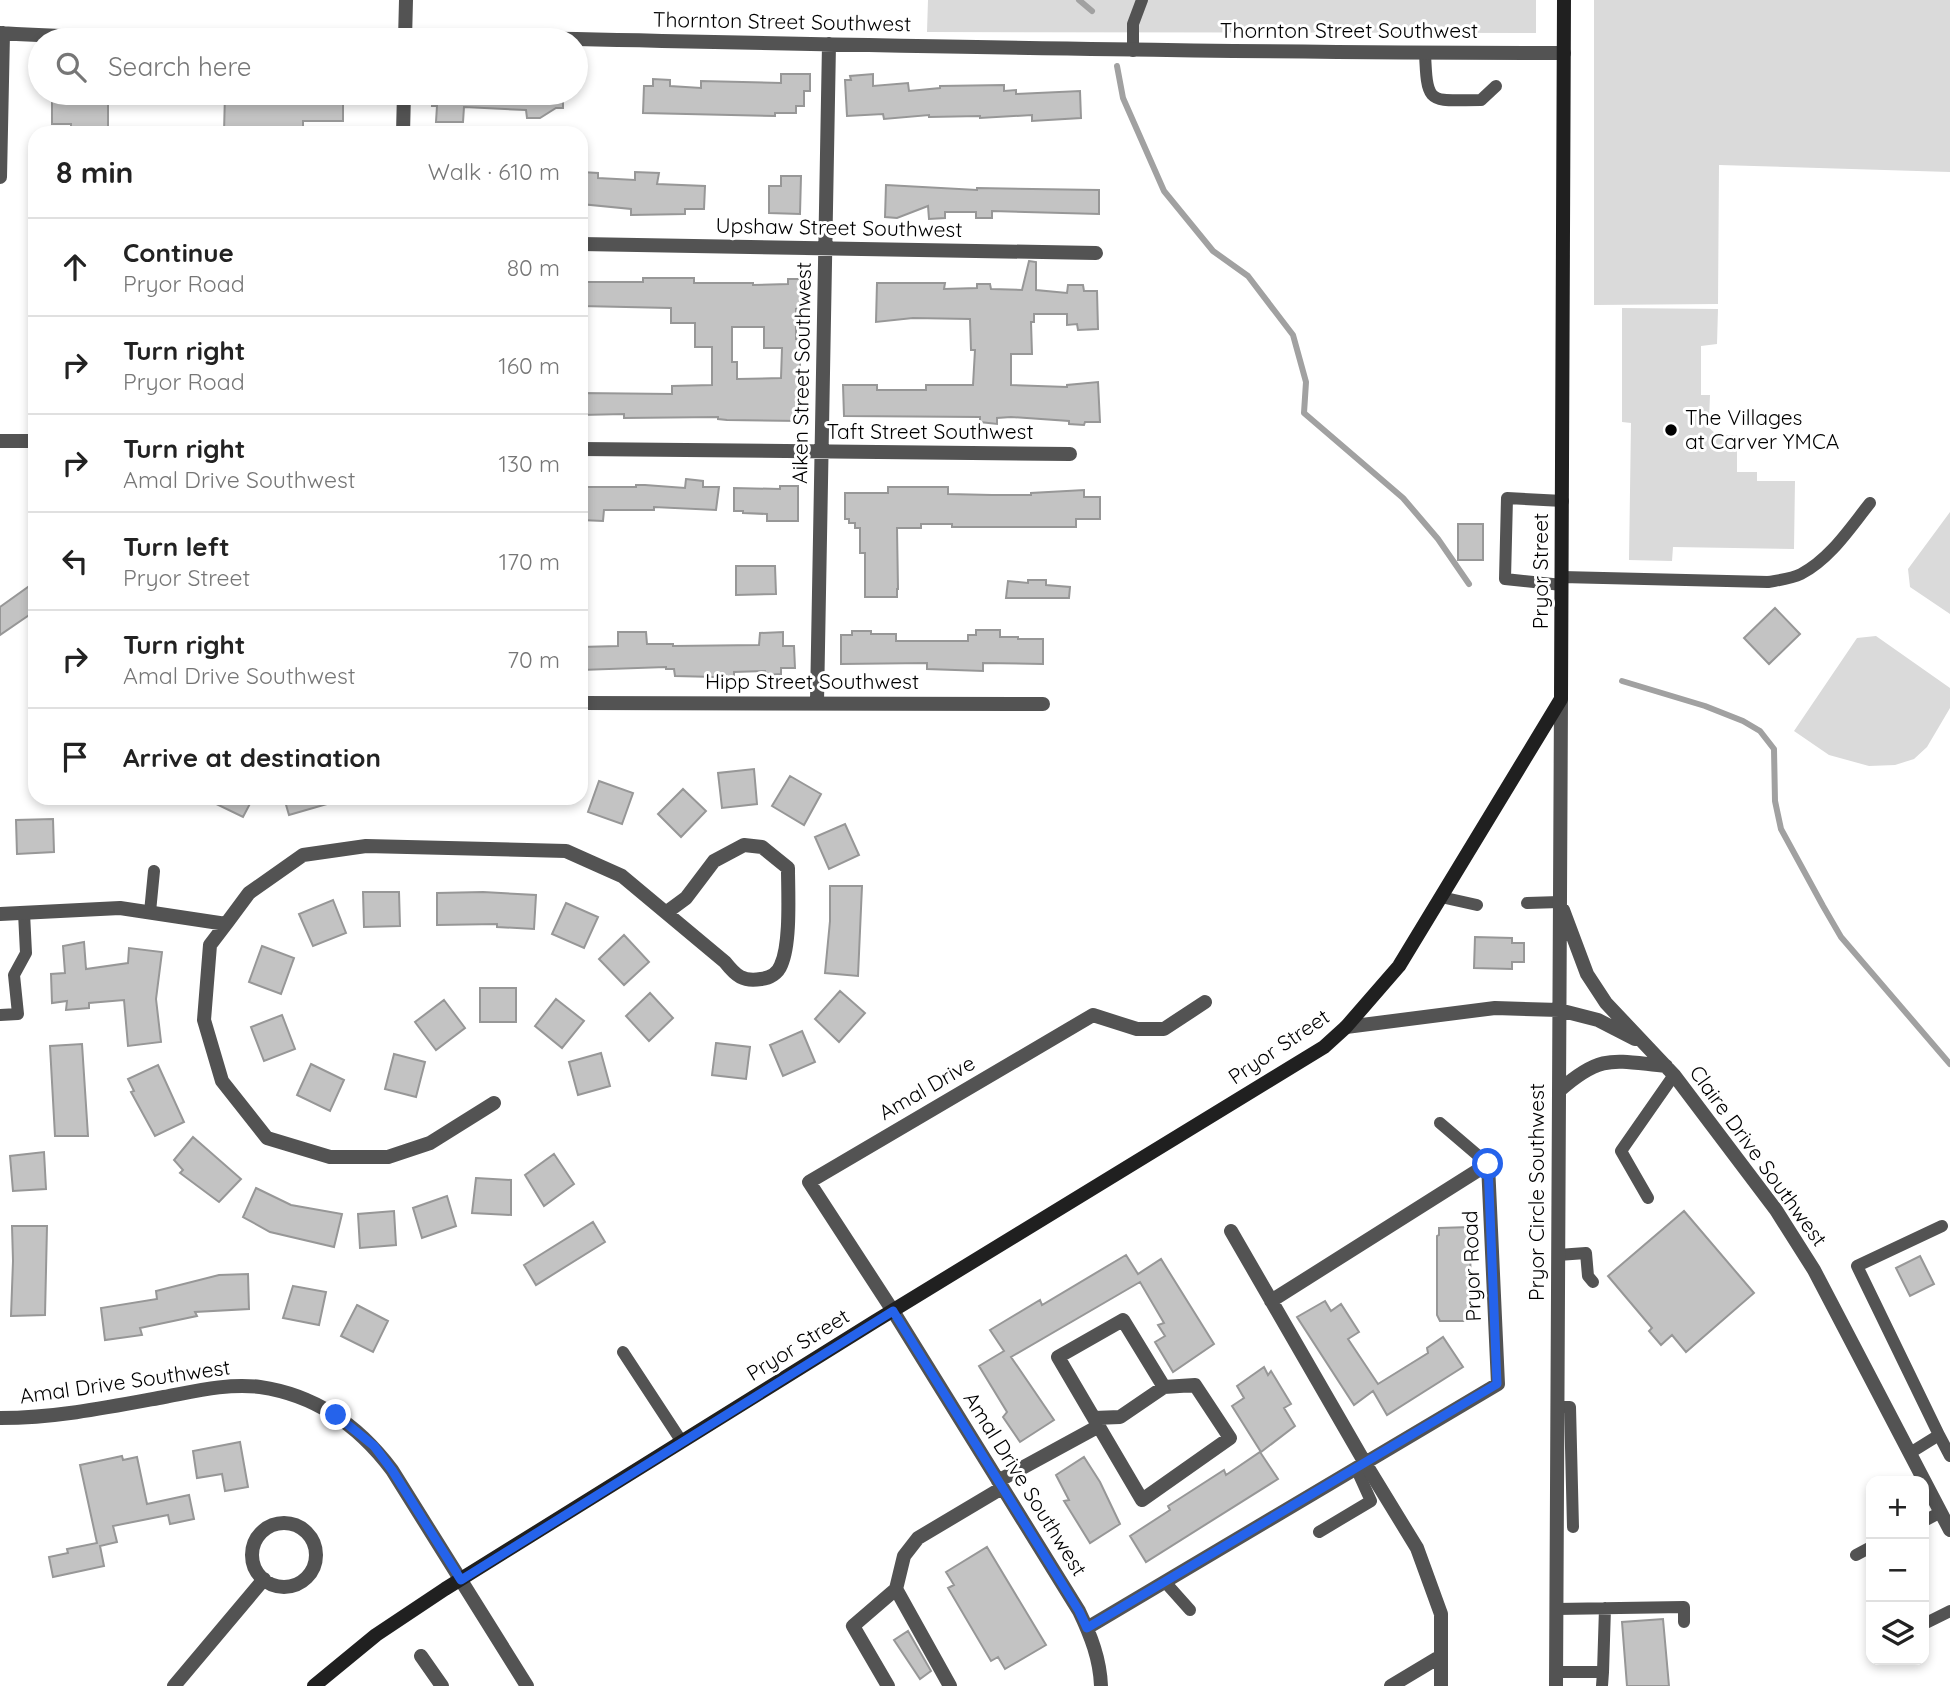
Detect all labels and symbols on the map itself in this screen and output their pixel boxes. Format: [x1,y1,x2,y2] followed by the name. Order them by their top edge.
[653,6,911,36] street label: Thornton Street Southwest
[1220,17,1478,43] street label: Thornton Street Southwest
[715,212,963,242] street label: Upshaw Street Southwest
[786,262,816,484] street label: Aiken Street Southwest
[1685,404,1839,454] place label: The Villages at Carver YMCA
[826,418,1034,444] street label: Taft Street Southwest
[1663,422,1679,438] marker: The Villages at Carver YMCA
[1527,513,1553,629] street label: Pryor Street
[705,668,919,694] street label: Hipp Street Southwest
[1223,1003,1334,1089] street label: Pryor Street
[874,1049,979,1125] street label: Amal Drive
[1684,1060,1833,1251] street label: Claire Drive Southwest
[1523,1083,1549,1301] street label: Pryor Circle Southwest
[1472,1148,1503,1179] route start
[1456,1210,1486,1322] street label: Pryor Road
[741,1302,854,1386] street label: Pryor Street
[18,1353,232,1409] street label: Amal Drive Southwest
[959,1387,1093,1580] street label: Amal Drive Southwest
[320,1399,351,1430] route end

